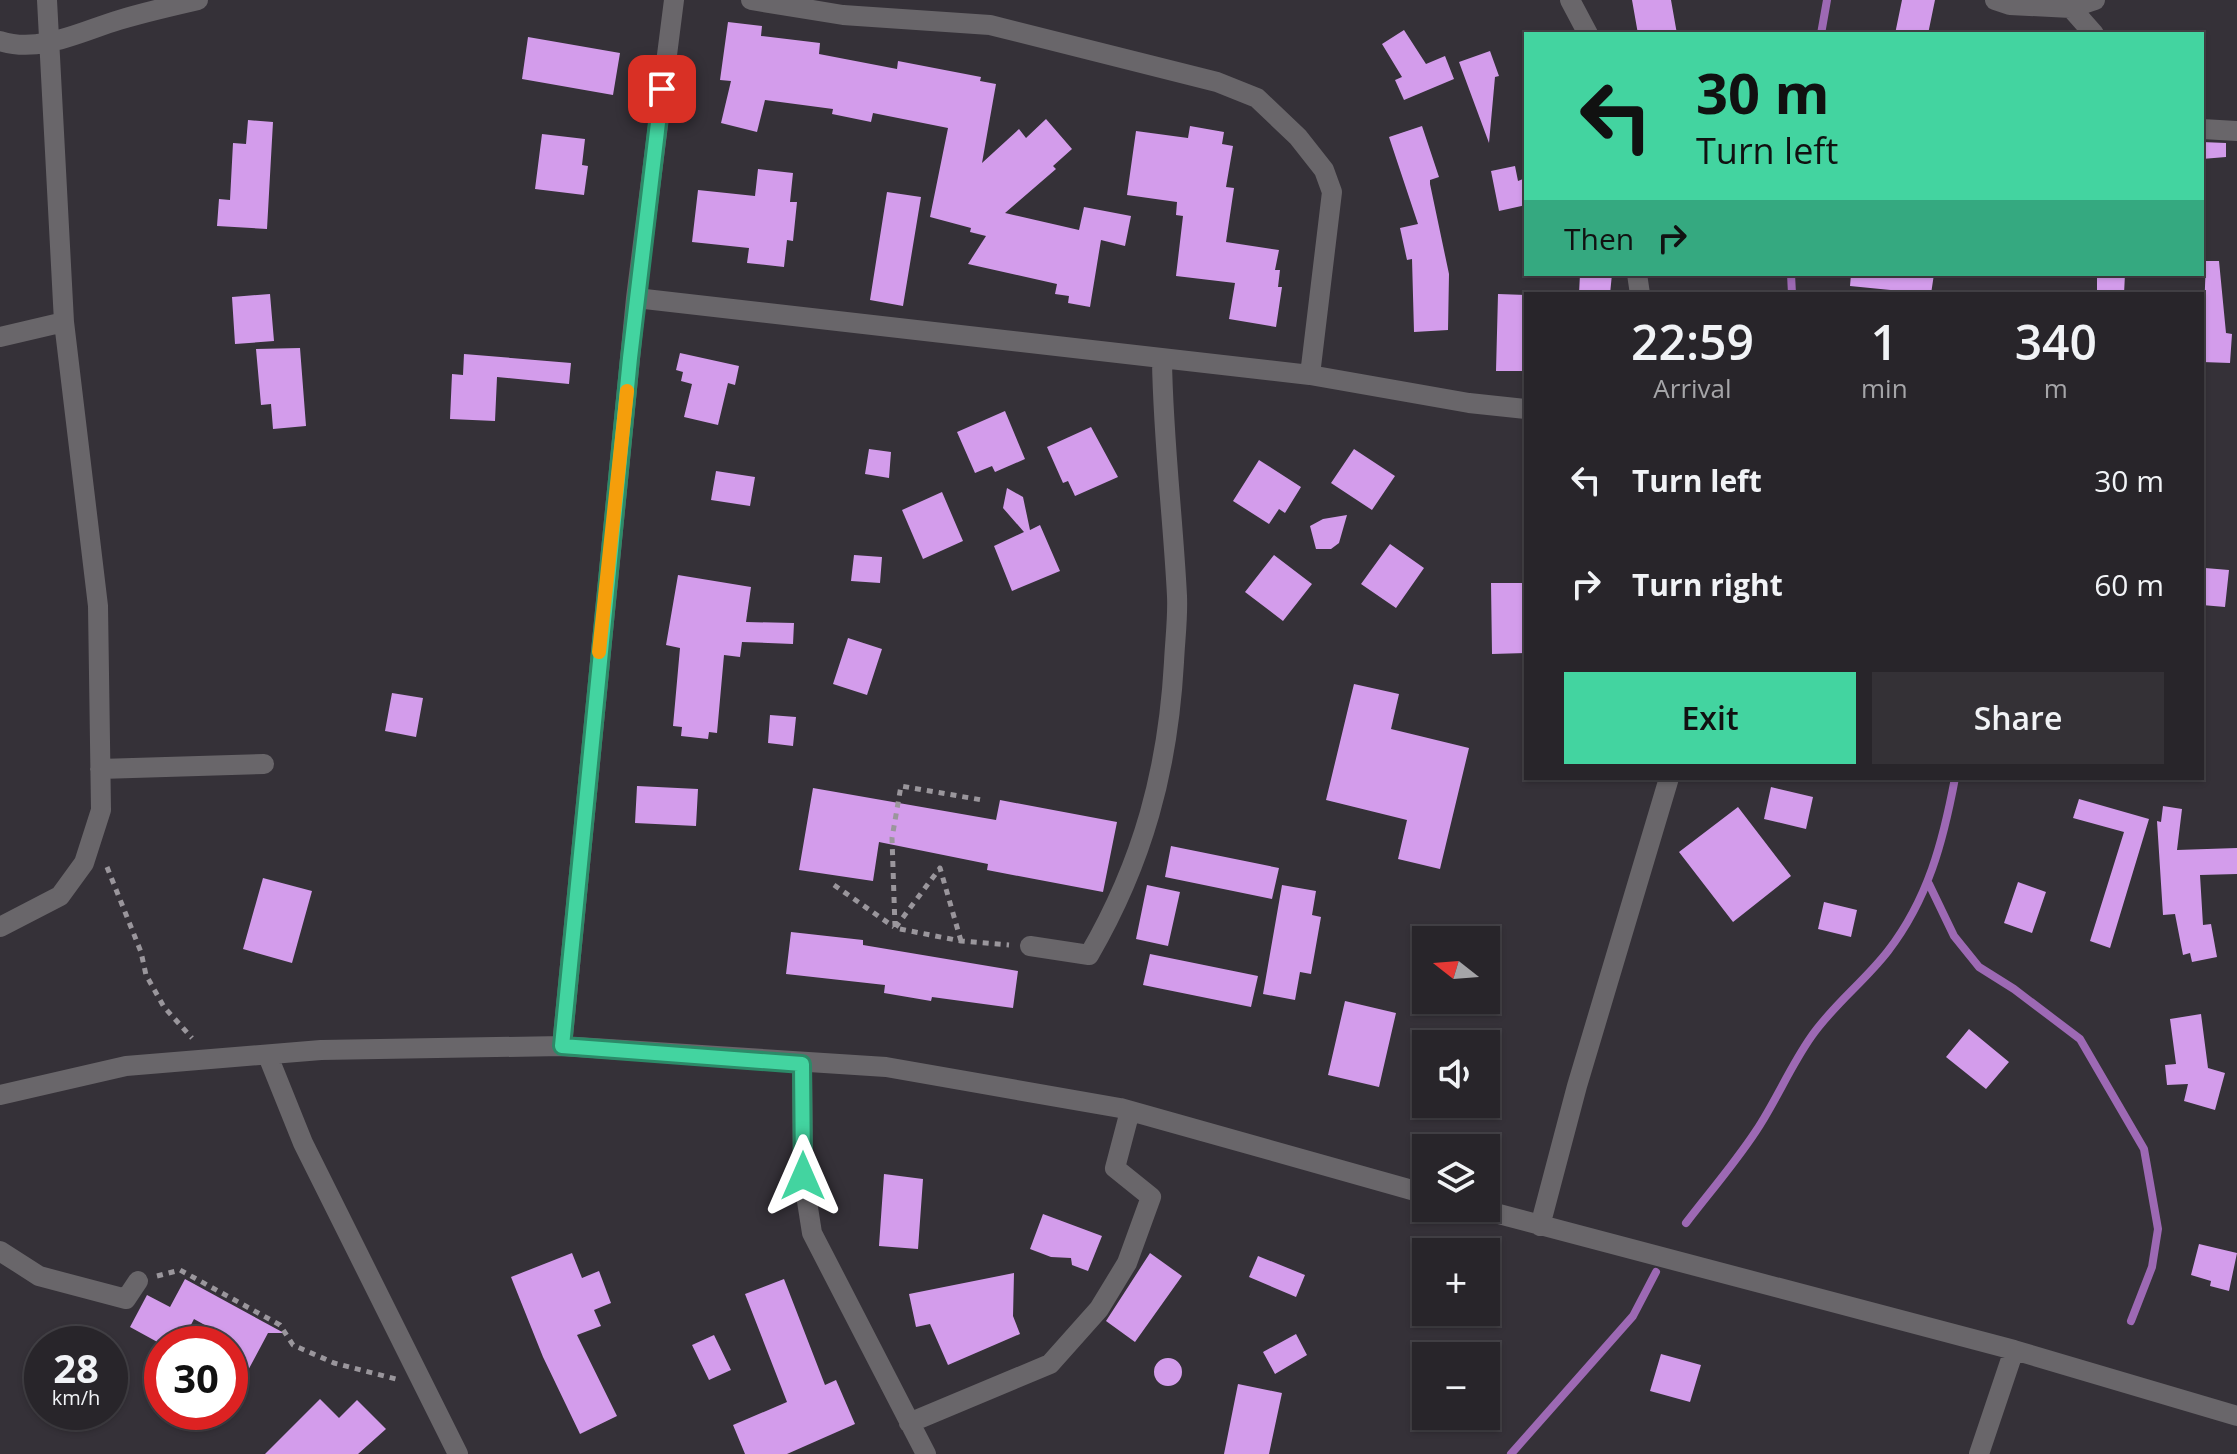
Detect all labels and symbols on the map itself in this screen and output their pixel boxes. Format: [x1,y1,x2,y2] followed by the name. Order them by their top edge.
[628,55,696,123] pin
[1412,926,1500,1014] north arrow
[761,1134,845,1218] position arrow
[144,1326,248,1430] speed limit sign: 30

